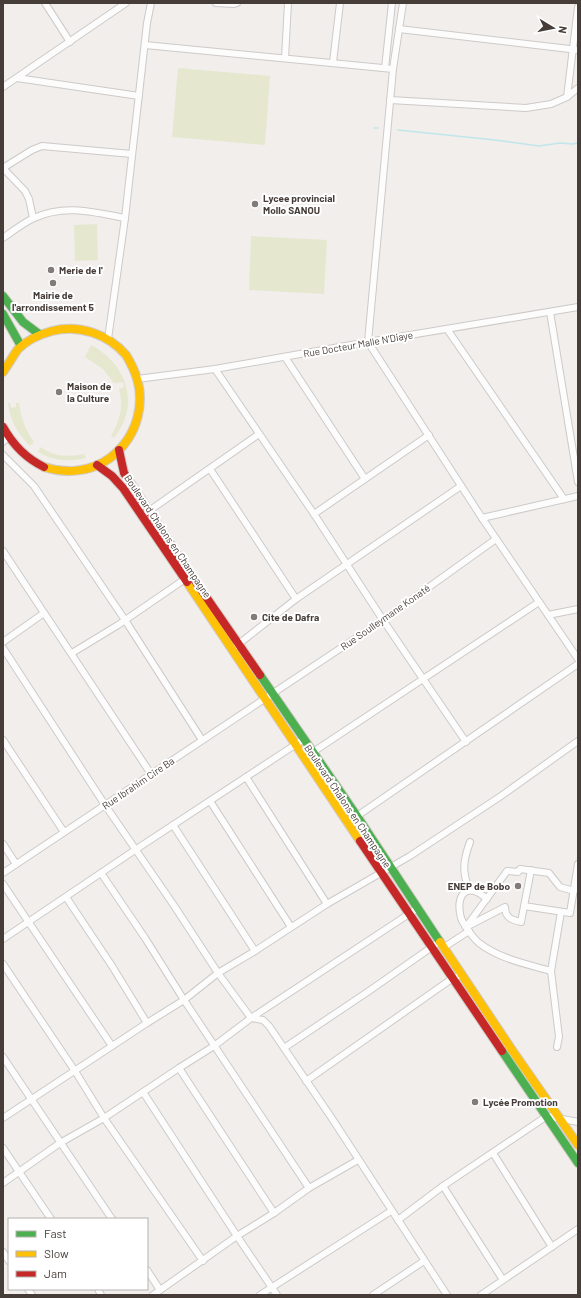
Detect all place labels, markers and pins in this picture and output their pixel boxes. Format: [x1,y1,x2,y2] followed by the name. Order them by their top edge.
[263,192,335,216] place label: Lycee provincial Mollo SANOU
[250,199,260,209] marker: Lycee provincial Mollo SANOU
[59,264,103,276] place label: Merie de l'
[46,265,56,275] marker: Merie de l'
[48,278,58,288] marker: Mairie de l'arrondissement 5
[12,289,95,313] place label: Mairie de l'arrondissement 5
[67,380,112,404] place label: Maison de la Culture
[54,387,64,397] marker: Maison de la Culture
[262,611,319,623] place label: Cite de Dafra
[249,612,259,622] marker: Cite de Dafra
[448,880,510,892] place label: ENEP de Bobo
[513,881,523,891] marker: ENEP de Bobo
[483,1096,558,1108] place label: Lycée Promotion
[470,1097,480,1107] marker: Lycée Promotion

